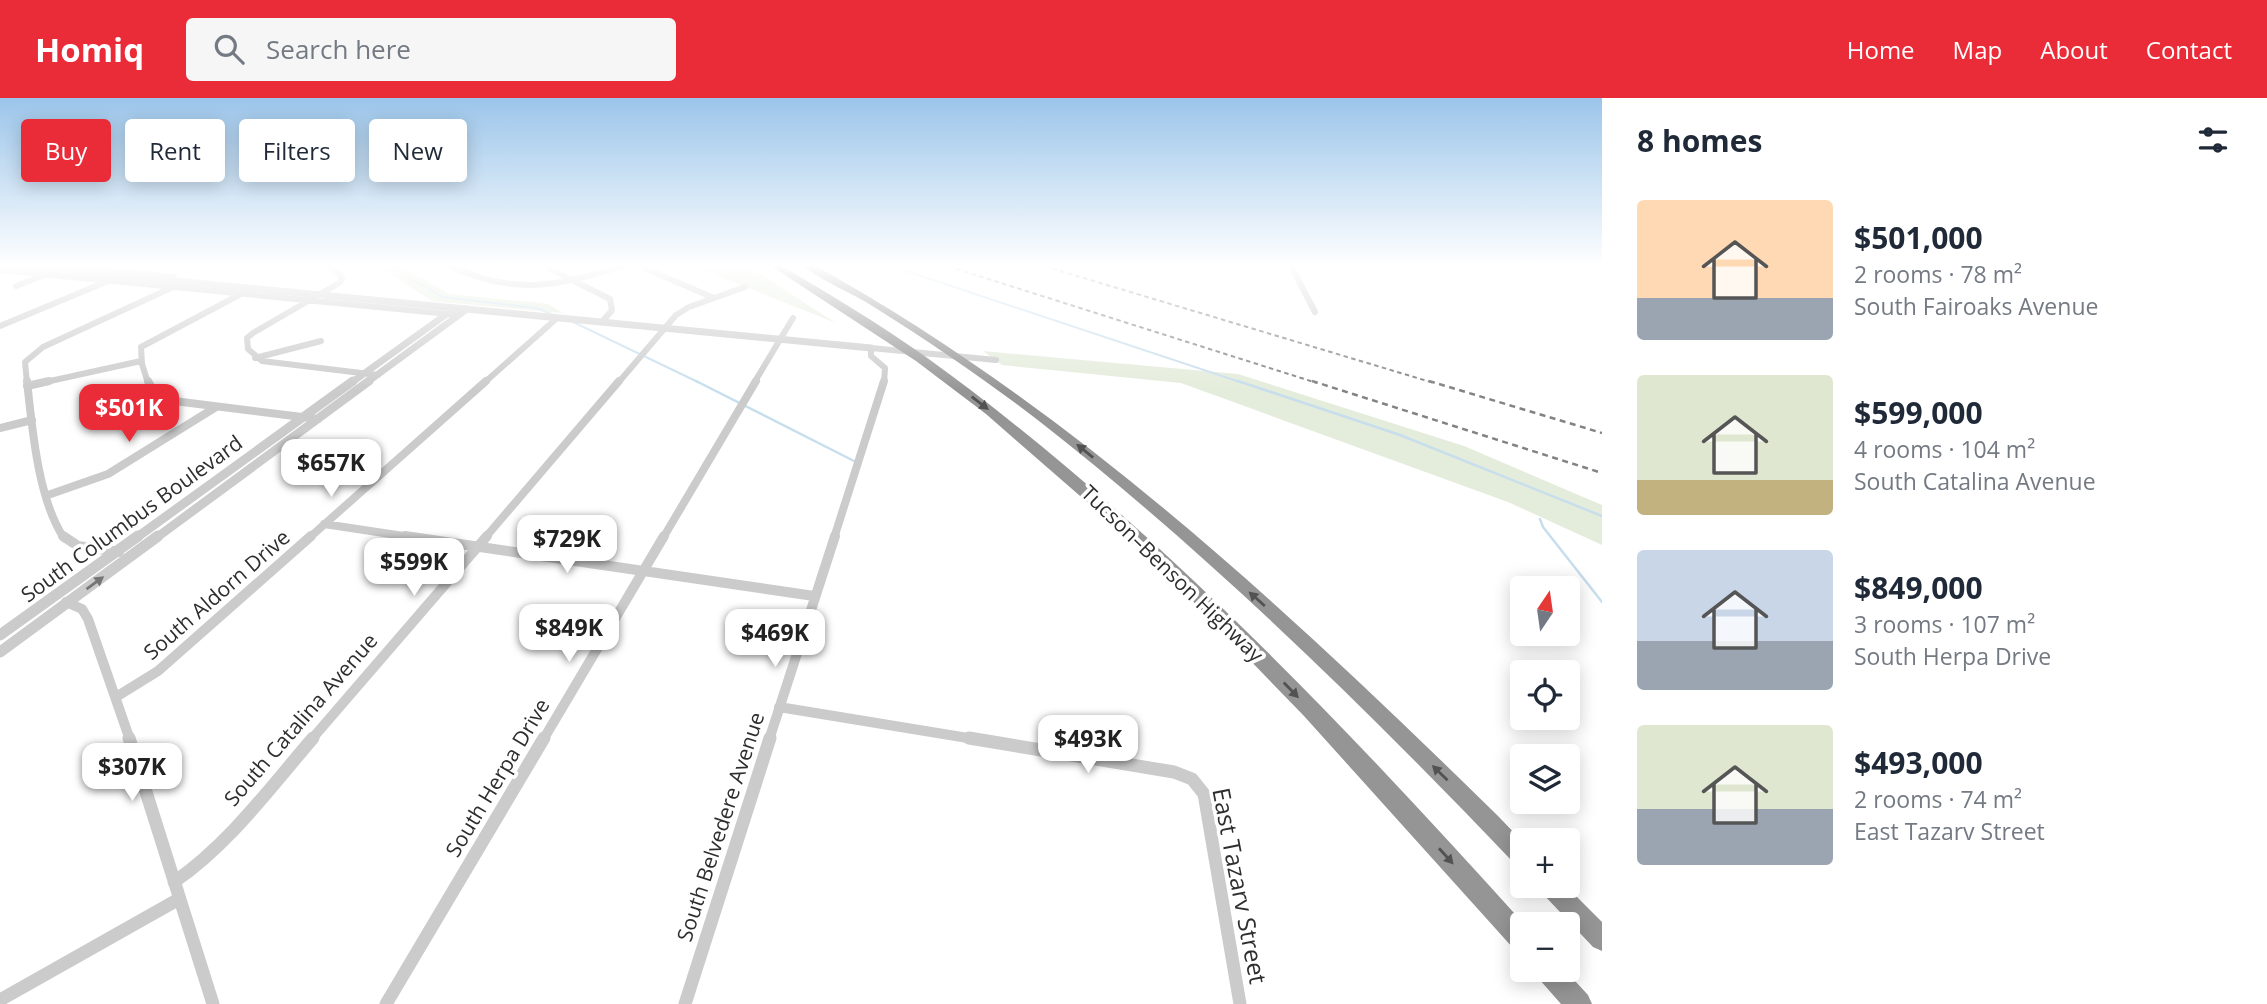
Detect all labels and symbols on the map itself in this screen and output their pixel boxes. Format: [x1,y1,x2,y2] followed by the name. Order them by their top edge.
[80,384,178,444] pin: $501K
[970,395,988,410] one-way arrow
[15,428,248,608] street label: South Columbus Boulevard
[282,440,380,499] pin: $657K
[1077,444,1094,459] one-way arrow
[1075,479,1270,668] street label: Tucson–Benson Highway
[518,516,616,575] pin: $729K
[137,523,295,666] street label: South Aldorn Drive
[365,538,463,598] pin: $599K
[86,576,104,590] one-way arrow
[1510,576,1580,646] north arrow
[1249,592,1266,608] one-way arrow
[520,604,618,664] pin: $849K
[726,610,824,669] pin: $469K
[217,627,383,812] street label: South Catalina Avenue
[1282,681,1298,698] one-way arrow
[439,693,556,862] street label: South Herpa Drive
[670,709,770,945] street label: South Belvedere Avenue
[1039,716,1137,775] pin: $493K
[83,744,181,803] pin: $307K
[1432,766,1449,782] one-way arrow
[1205,785,1276,987] street label: East Tazarv Street
[1438,847,1454,864] one-way arrow

